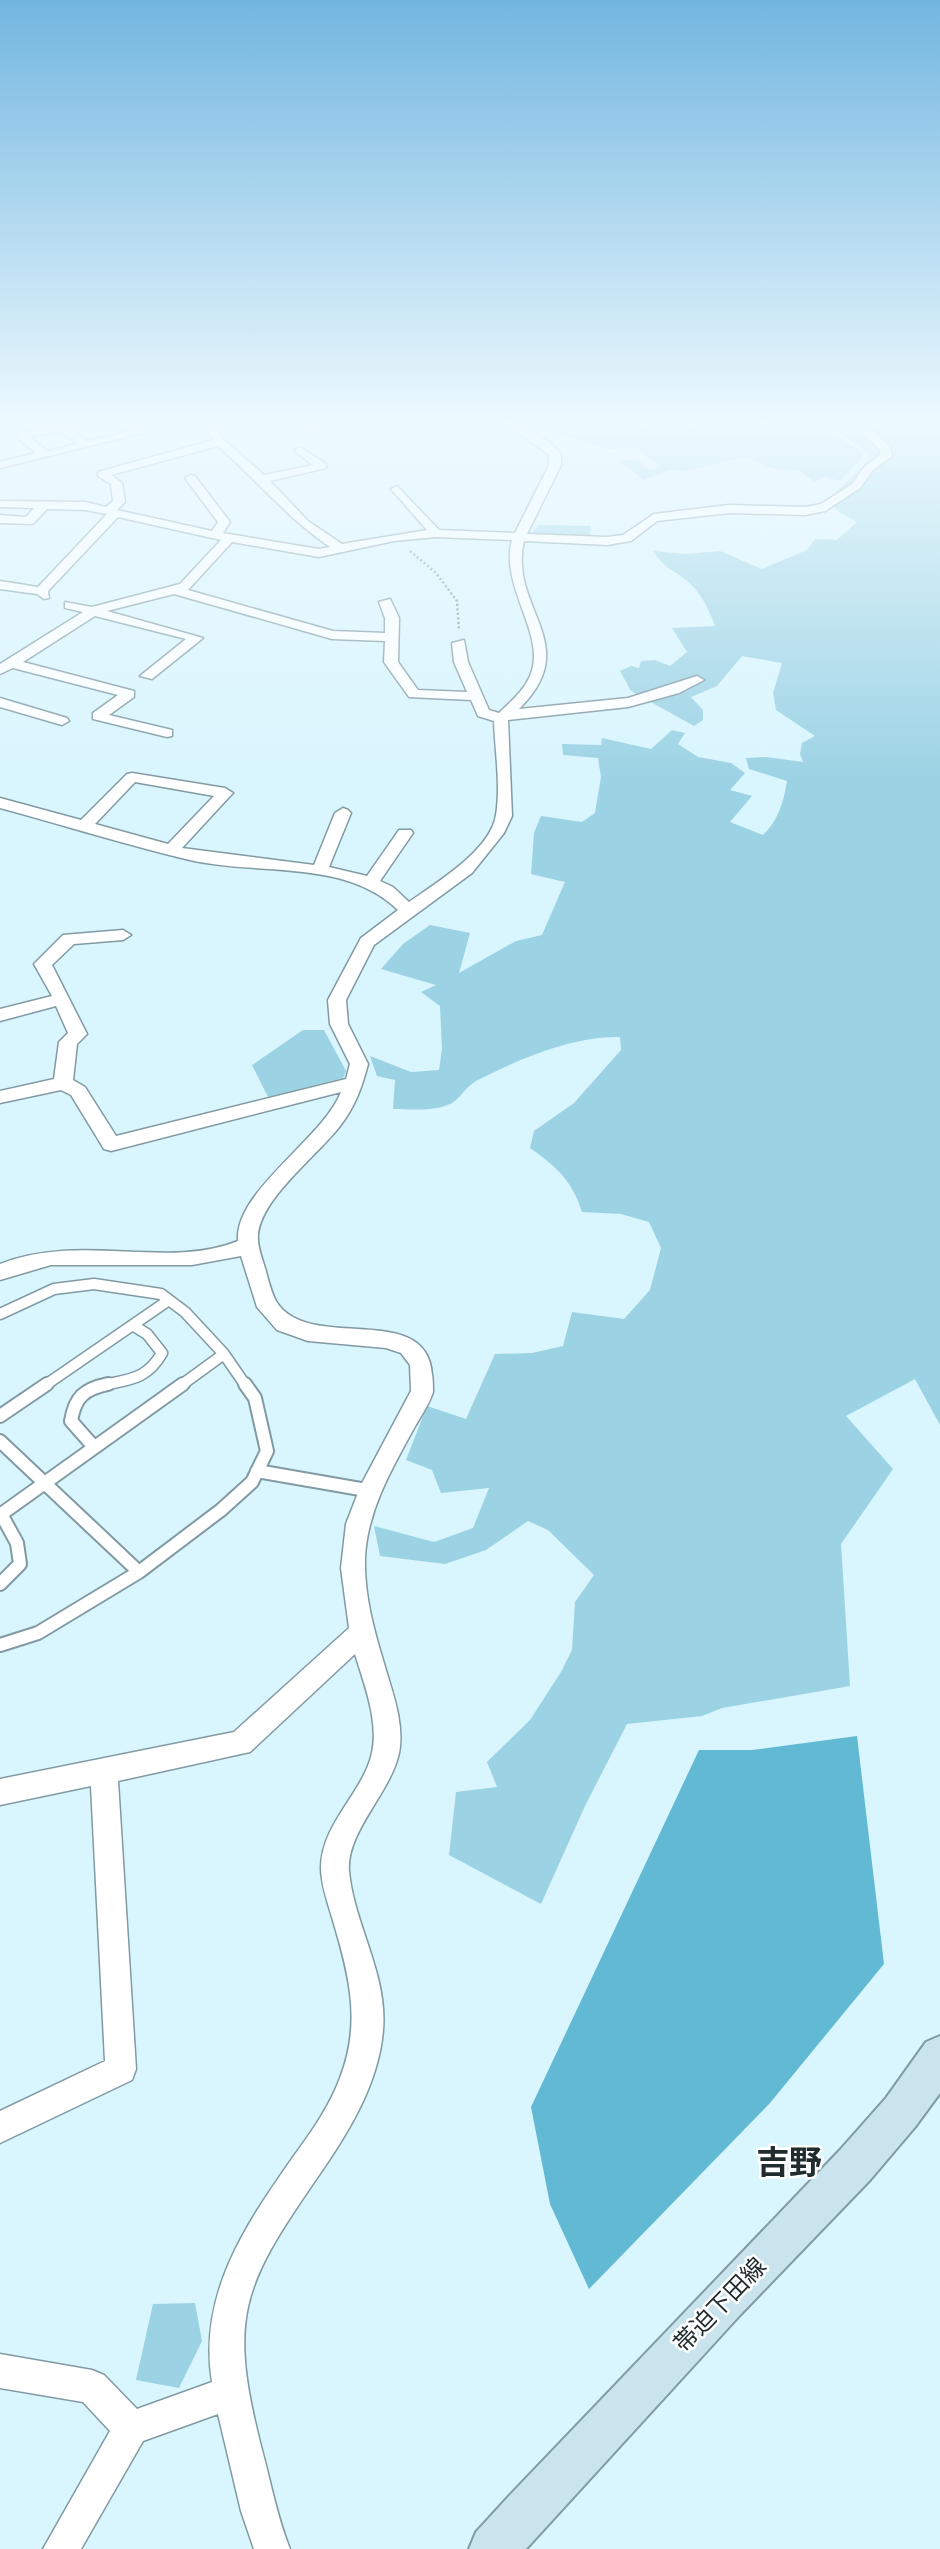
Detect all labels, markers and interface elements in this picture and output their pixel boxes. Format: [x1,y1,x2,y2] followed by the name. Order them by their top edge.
[756,2141,822,2182] district label: 吉野
[667,2251,772,2358] street label: 帯迫下田線

